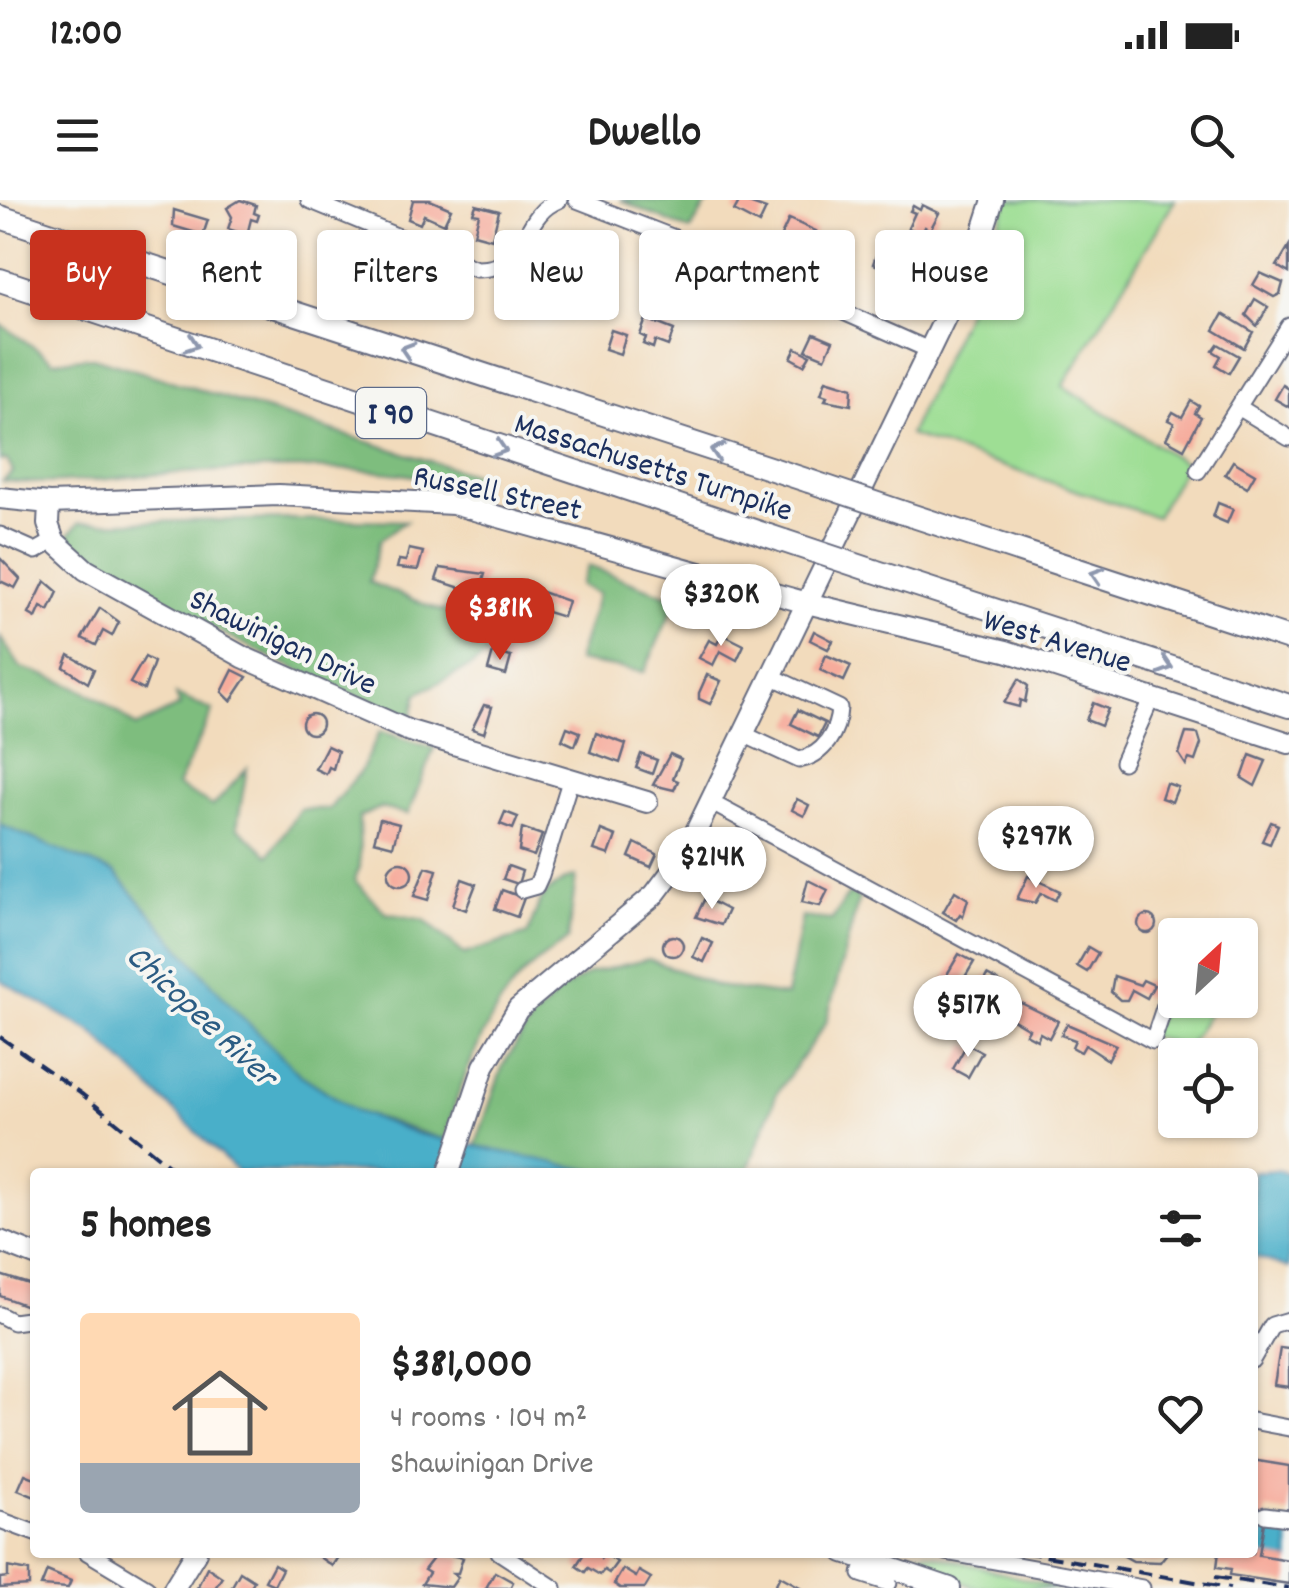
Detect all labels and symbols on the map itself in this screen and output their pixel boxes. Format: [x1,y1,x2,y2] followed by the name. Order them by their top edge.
[183,332,200,353] one-way arrow
[400,342,417,362] one-way arrow
[356,388,426,438] road number: I 90
[507,403,797,536] street label: Massachusetts Turnpike
[490,437,507,457] one-way arrow
[709,442,726,462] one-way arrow
[409,456,585,536] street label: Russell Street
[651,564,791,649] pin: $320K
[1089,566,1106,587] one-way arrow
[430,578,570,663] pin: $381K
[180,579,383,710] street label: Shawinigan Drive
[977,599,1136,688] street label: West Avenue
[1156,655,1173,675] one-way arrow
[966,806,1106,891] pin: $297K
[642,827,782,912] pin: $214K
[1158,918,1258,1018] north arrow
[113,934,289,1104] water label: Chicopee River
[898,975,1038,1060] pin: $517K

